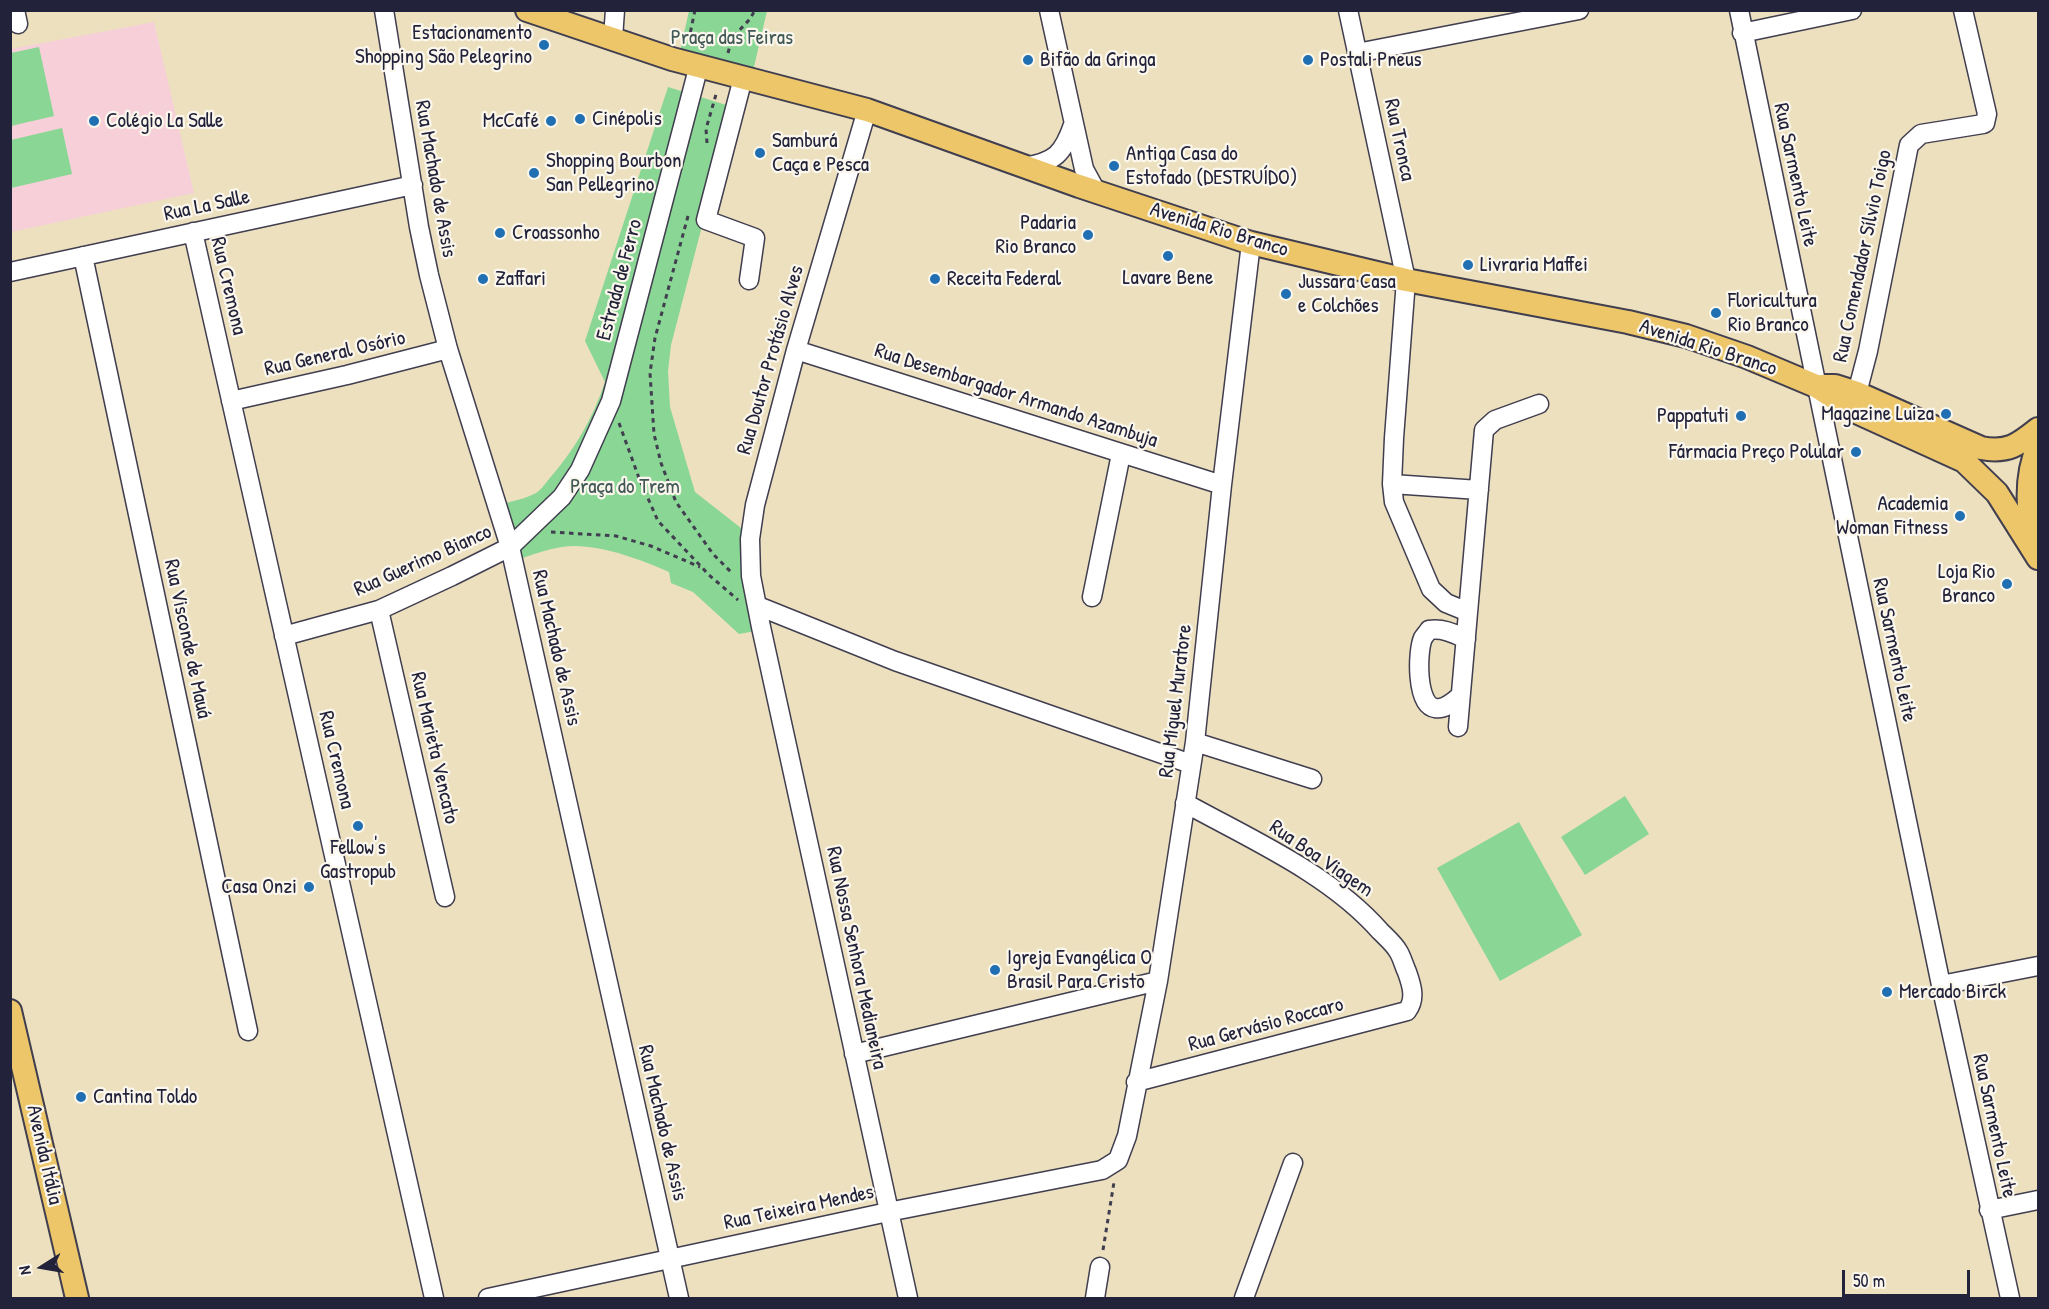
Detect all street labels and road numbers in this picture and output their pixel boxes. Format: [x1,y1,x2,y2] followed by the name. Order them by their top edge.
[1378,97,1420,183] street label: Rua Tronca
[409,99,461,259] street label: Rua Machado de Assis
[1767,101,1823,249] street label: Rua Sarmento Leite
[1828,148,1898,364] street label: Rua Comendador Sílvio Toigo
[162,185,252,227] street label: Rua La Salle
[1147,197,1291,263] street label: Avenida Rio Branco
[592,217,648,343] street label: Estrada de Ferro
[205,235,251,337] street label: Rua Cremona
[732,263,810,457] street label: Rua Doutor Protásio Alves
[1636,314,1780,382] street label: Avenida Rio Branco
[262,326,408,382] street label: Rua General Osório
[871,338,1161,454] street label: Rua Desembargador Armando Azambuja
[350,519,496,603] street label: Rua Guerimo Bianco
[158,557,216,721] street label: Rua Visconde de Mauá
[526,568,586,728] street label: Rua Machado de Assis
[1866,576,1922,724] street label: Rua Sarmento Leite
[1154,623,1198,779] street label: Rua Miguel Muratore
[404,670,464,826] street label: Rua Marieta Vencato
[313,709,359,811] street label: Rua Cremona
[1264,815,1378,903] street label: Rua Boa Viagem
[820,845,892,1071] street label: Rua Nossa Senhora Medianeira
[1186,992,1346,1058] street label: Rua Gervásio Roccaro
[632,1043,692,1203] street label: Rua Machado de Assis
[1966,1052,2022,1200] street label: Rua Sarmento Leite
[20,1103,68,1207] street label: Avenida Itália
[722,1180,876,1236] street label: Rua Teixeira Mendes

